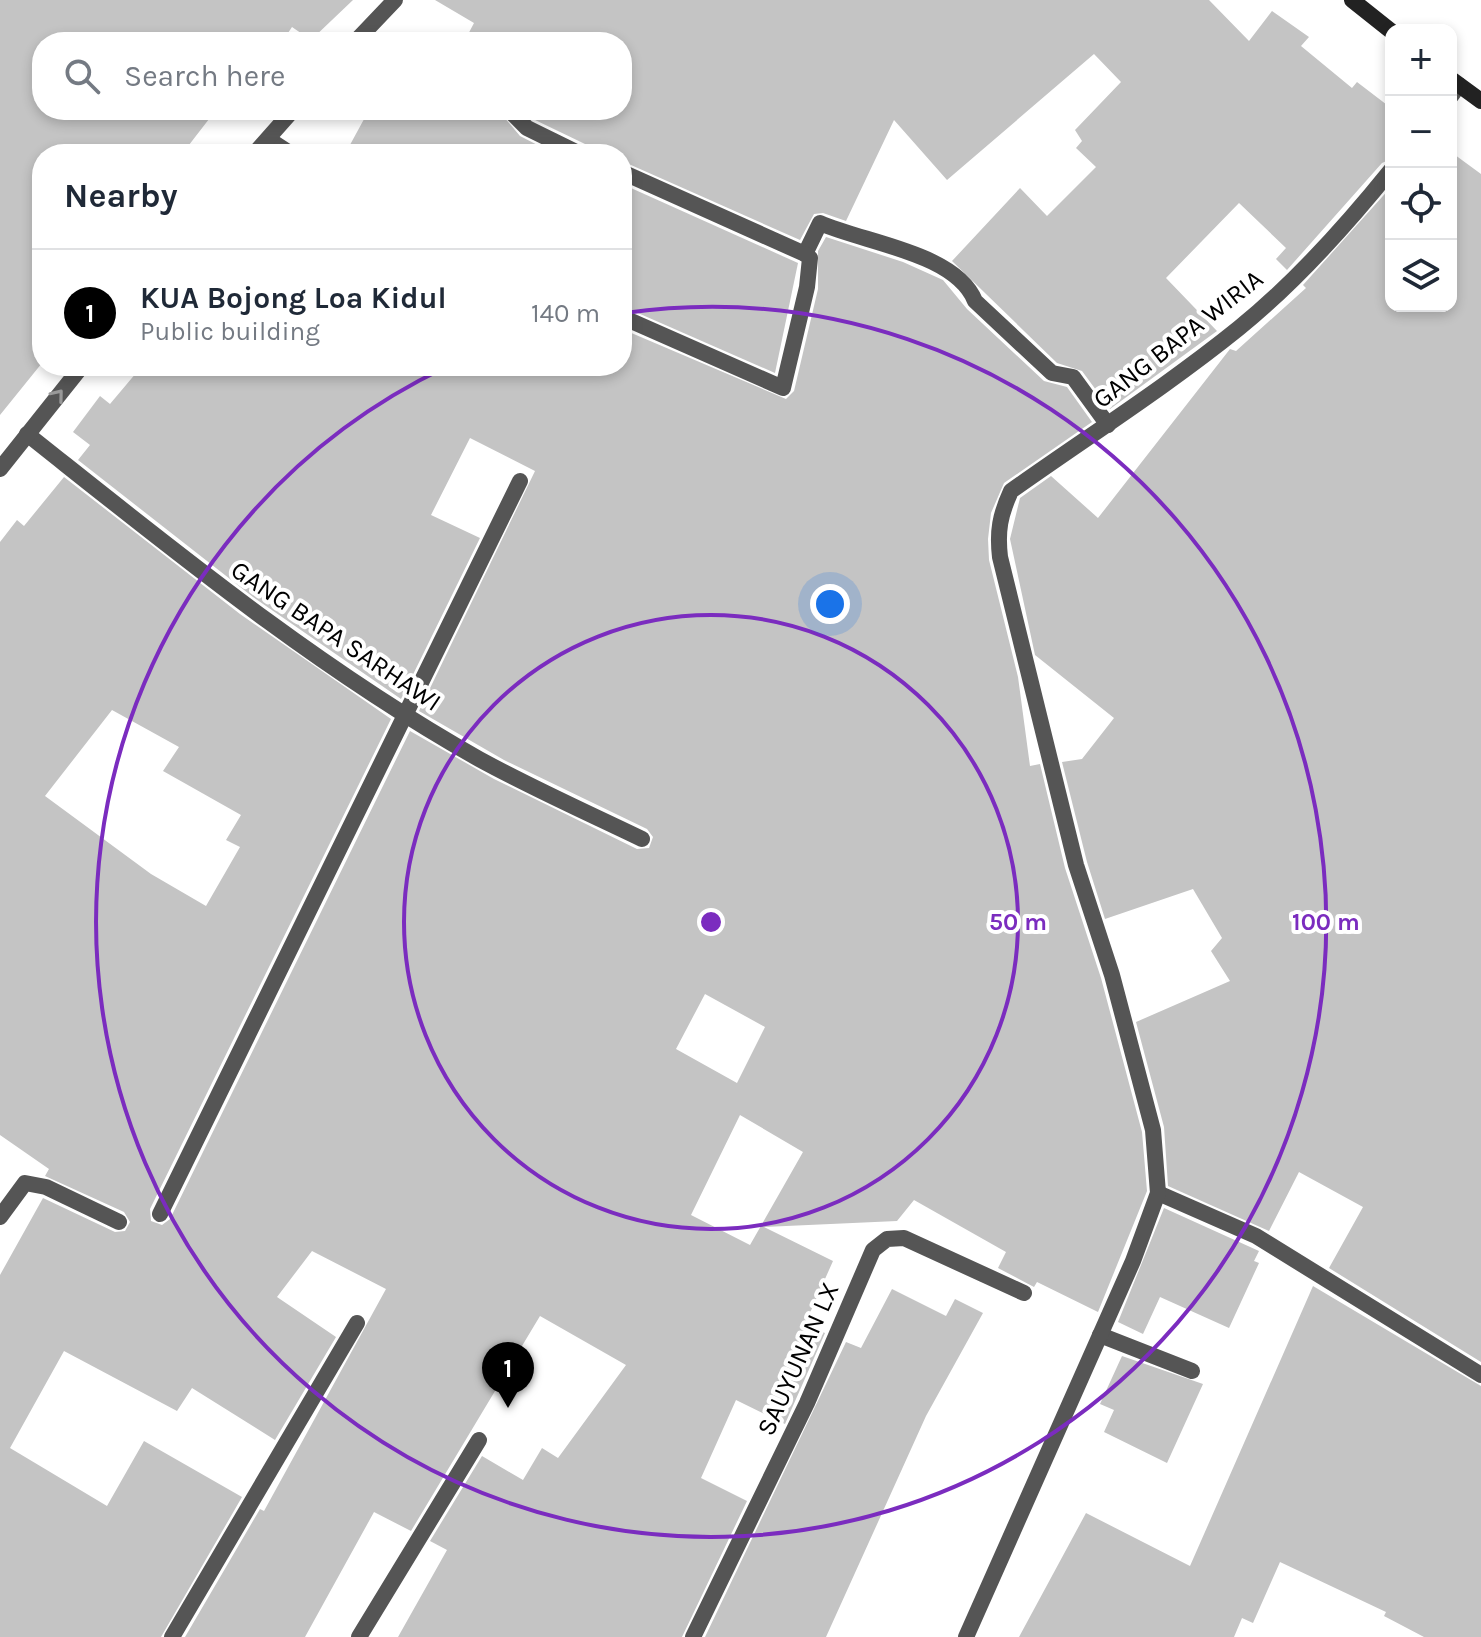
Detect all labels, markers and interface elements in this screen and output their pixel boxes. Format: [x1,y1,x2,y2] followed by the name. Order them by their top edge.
[1385,24,1457,312] map controls
[1385,24,1457,96] button: +
[32,32,632,120] search box
[60,54,104,98] icon: search
[124,58,285,94] text: Search here
[1385,96,1457,168] button: −
[1385,168,1457,240] button: locate
[64,176,178,216] text: Nearby
[1385,240,1457,312] button: layers
[1087,263,1269,415] street label: GANG BAPA WIRIA
[140,280,447,316] text: KUA Bojong Loa Kidul
[85,298,95,329] text: 1
[531,298,600,329] text: 140 m
[140,316,320,347] text: Public building
[48,390,63,404] one-way arrow
[225,554,447,718] street label: GANG BAPA SARHAWI
[810,584,850,624] your location
[697,908,725,936] centre of rings
[989,908,1047,936] text: 50 m
[1292,908,1360,936] text: 100 m
[750,1278,846,1440] street label: SAUYUNAN LX
[482,1342,534,1408] pin: 1

